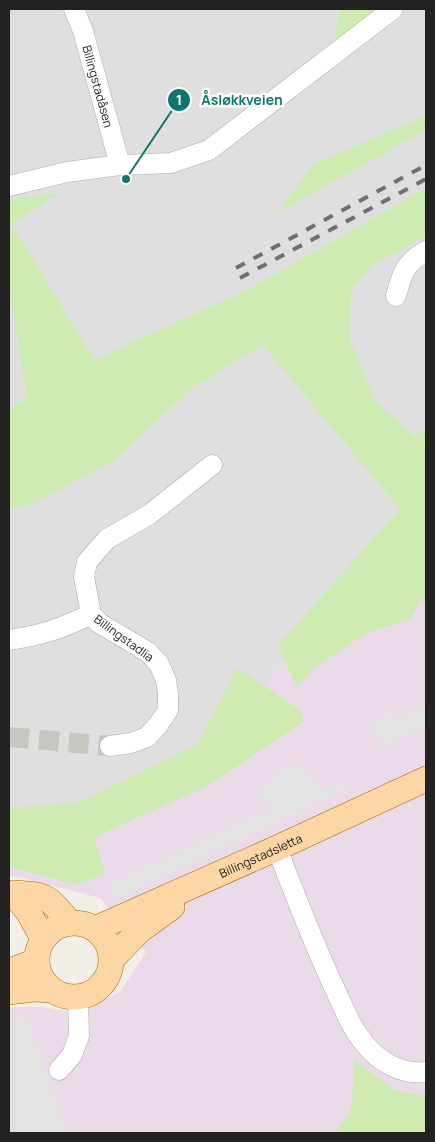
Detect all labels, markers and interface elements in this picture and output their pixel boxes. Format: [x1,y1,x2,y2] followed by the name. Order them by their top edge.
[79,43,118,129] street label: Billingstadåsen
[166,85,293,114] callout: Åsløkkveien
[176,89,182,110] text: 1
[201,90,283,109] text: Åsløkkveien
[91,611,157,665] street label: Billingstadlia
[216,829,305,881] street label: Billingstadsletta

